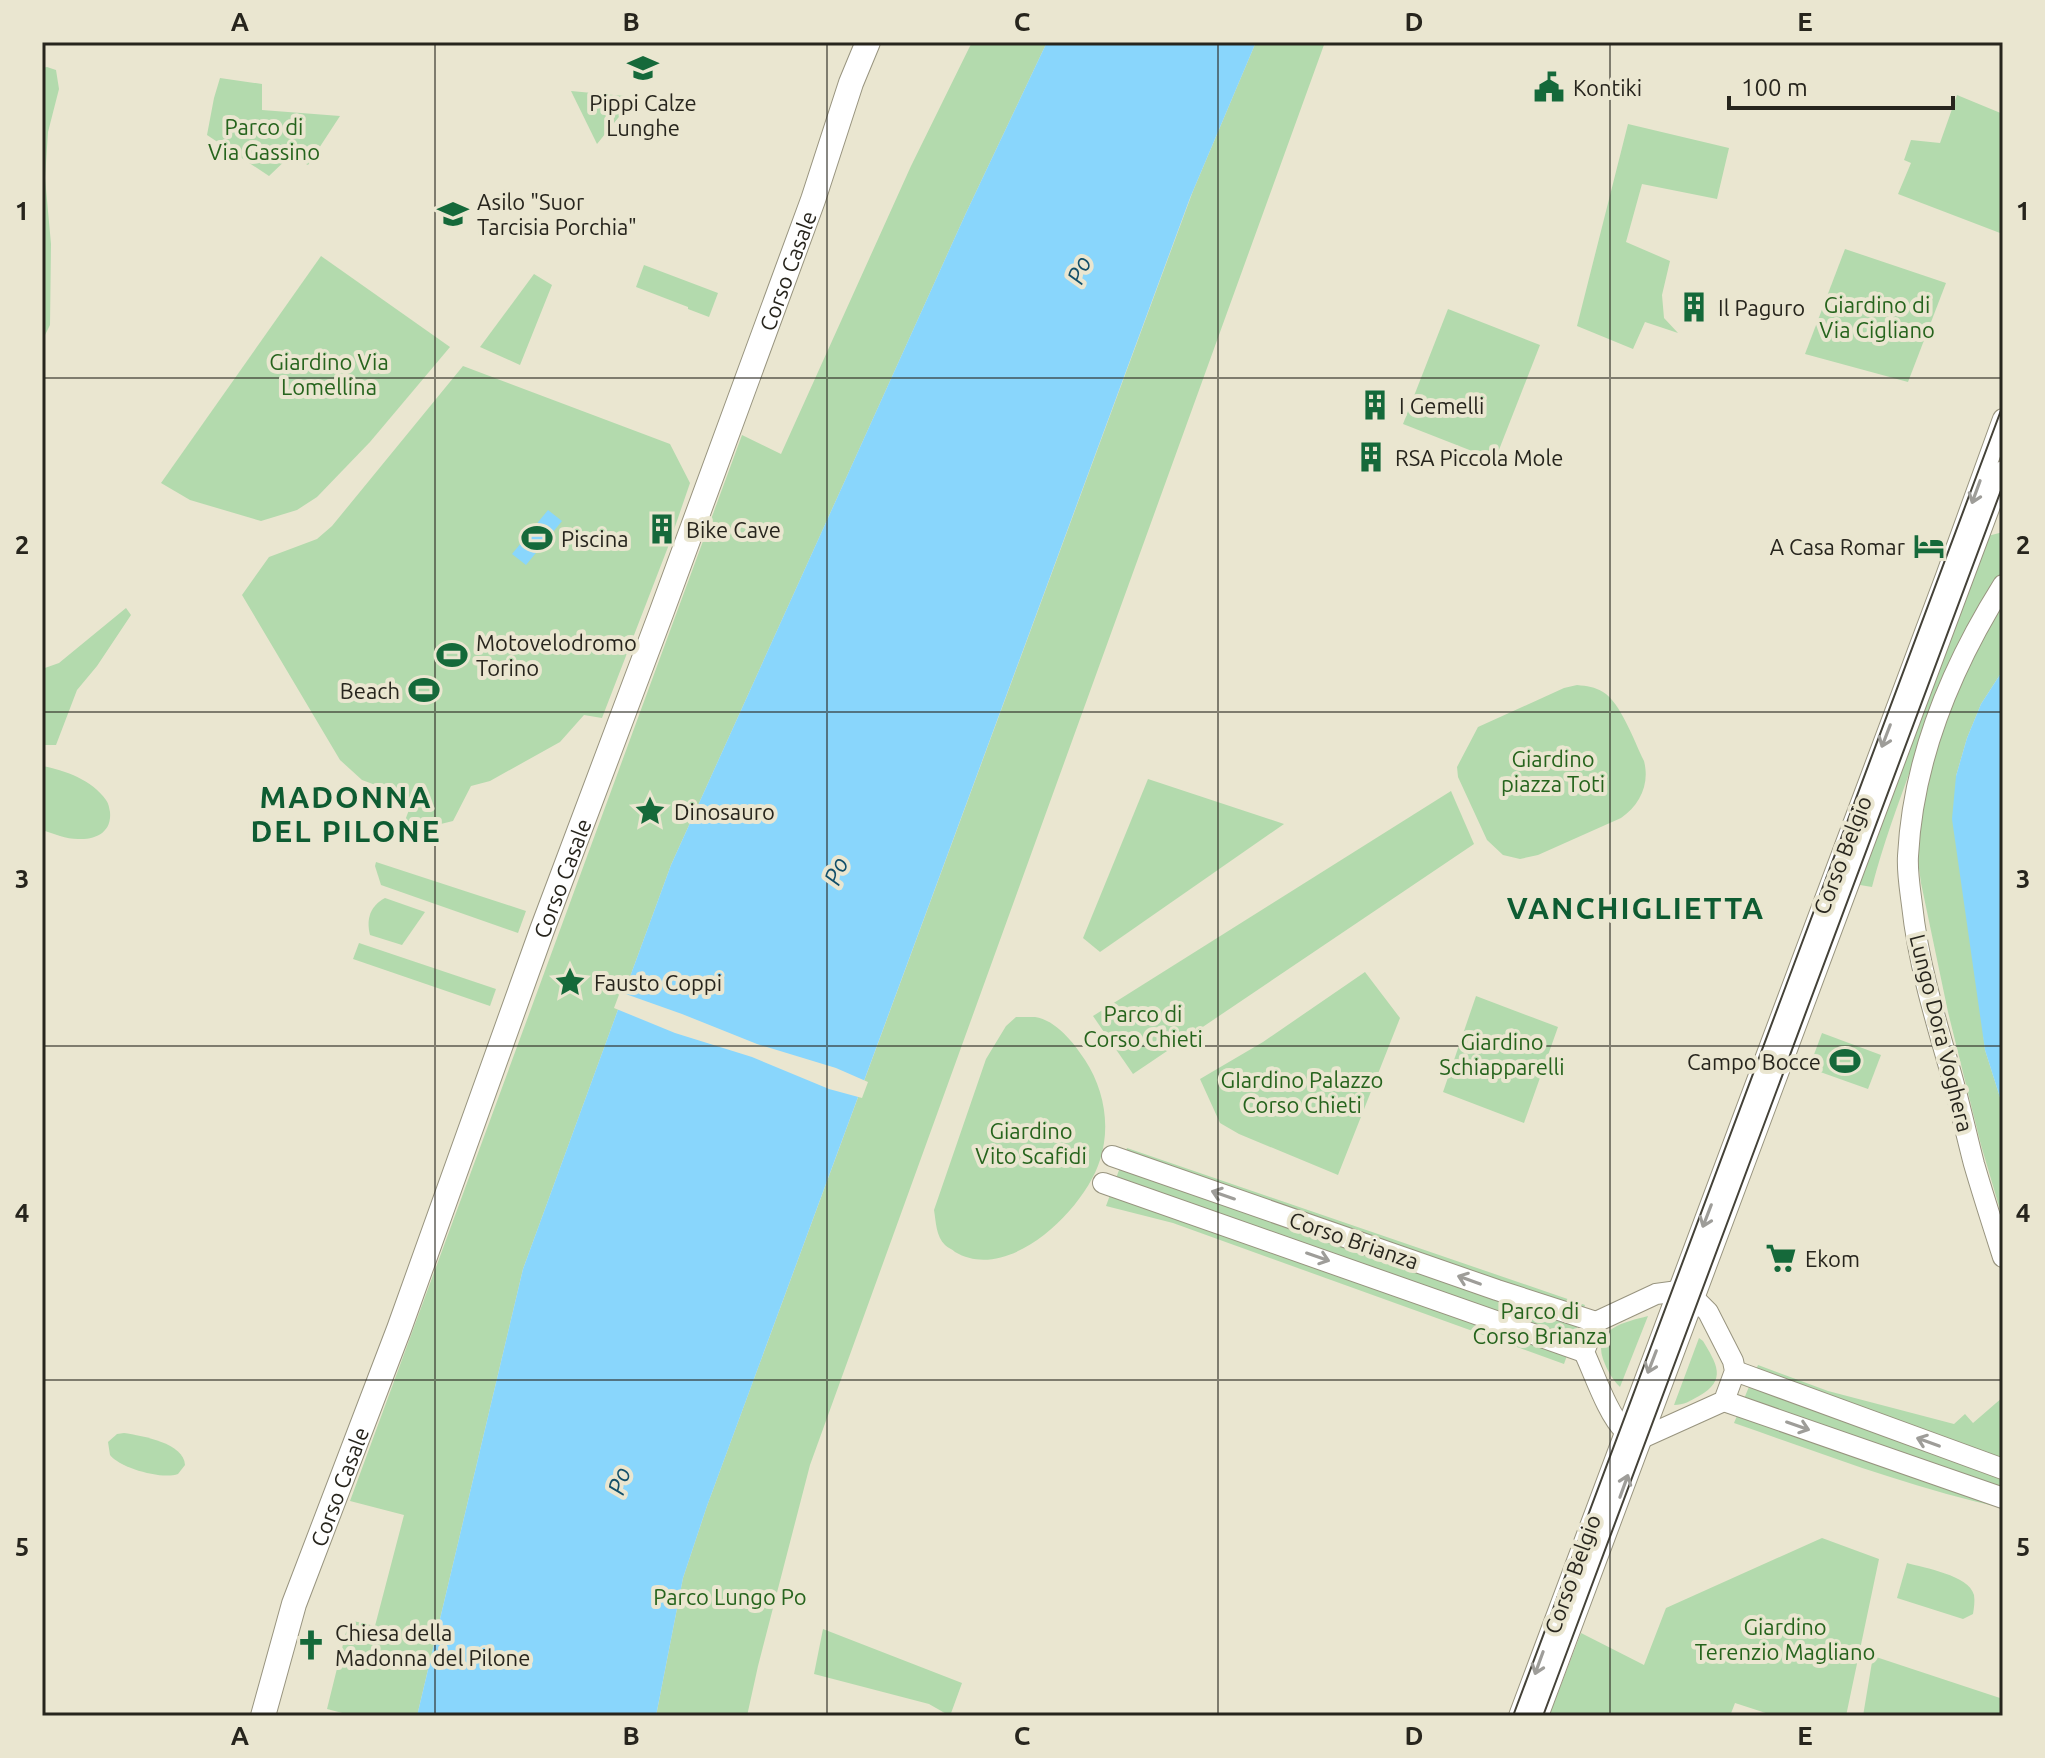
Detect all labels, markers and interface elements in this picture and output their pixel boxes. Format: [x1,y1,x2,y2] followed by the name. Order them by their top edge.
[231,7,250,36] text: A
[622,7,640,36] text: B
[1014,7,1031,36] text: C
[1405,7,1423,36] text: D
[1797,7,1813,36] text: E
[626,51,660,85] school or university icon: Pippi Calze Lunghe
[1729,60,1953,110] scale bar
[1532,70,1566,104] public building icon: Kontiki
[1741,74,1808,101] text: 100 m
[1573,75,1642,100] place label: Kontiki
[589,90,697,140] place label: Pippi Calze Lunghe
[208,114,320,164] park label: Parco di Via Gassino
[477,189,637,239] place label: Asilo "Suor Tarcisia Porchia"
[15,196,29,225] text: 1
[2016,196,2030,225] text: 1
[436,197,470,231] school or university icon: Asilo "Suor Tarcisia Porchia"
[754,207,821,334] street label: Corso Casale
[1061,252,1097,288] water label: Po
[1677,290,1711,324] building icon: Il Paguro
[1819,292,1935,342] park label: Giardino di Via Cigliano
[1718,295,1805,320] place label: Il Paguro
[269,349,389,399] park label: Giardino Via Lomellina
[1358,388,1392,422] building icon: I Gemelli
[1399,393,1484,418] place label: I Gemelli
[1354,440,1388,474] building icon: RSA Piccola Mole
[1395,445,1563,470] place label: RSA Piccola Mole
[1968,479,1982,504] one-way arrow
[645,512,679,546] building icon: Bike Cave
[686,517,781,542] place label: Bike Cave
[520,521,554,555] sports icon: Piscina
[561,526,629,551] place label: Piscina
[1912,529,1946,563] hotel icon: A Casa Romar
[15,530,29,559] text: 2
[2016,530,2030,559] text: 2
[1770,534,1906,559] place label: A Casa Romar
[476,630,637,680] place label: Motovelodromo Torino
[435,638,469,672] sports icon: Motovelodromo Torino
[407,673,441,707] sports icon: Beach
[340,678,400,703] place label: Beach
[1878,723,1892,748] one-way arrow
[1501,746,1605,796] park label: Giardino piazza Toti
[251,780,442,848] district label: MADONNA DEL PILONE
[1808,792,1876,918] street label: Corso Belgio
[633,794,667,828] place icon: Dinosauro
[674,799,775,824] place label: Dinosauro
[528,815,595,941] street label: Corso Casale
[818,853,854,889] water label: Po
[15,864,29,893] text: 3
[2016,864,2030,893] text: 3
[1507,891,1765,925] district label: VANCHIGLIETTA
[1905,931,1979,1135] street label: Lungo Dora Voghera
[553,965,587,999] place icon: Fausto Coppi
[594,970,722,995] place label: Fausto Coppi
[1083,1001,1203,1051] park label: Parco di Corso Chieti
[1439,1029,1565,1079] park label: Giardino Schiapparelli
[1828,1044,1862,1078] sports icon: Campo Bocce
[1687,1049,1821,1074] place label: Campo Bocce
[1221,1067,1383,1117] park label: GIardino Palazzo Corso Chieti
[975,1118,1087,1168] park label: Giardino Vito Scafidi
[1211,1186,1236,1201] one-way arrow
[15,1198,29,1227] text: 4
[2016,1198,2030,1227] text: 4
[1699,1203,1713,1227] one-way arrow
[1286,1206,1422,1274] street label: Corso Brianza
[1764,1241,1798,1275] supermarket icon: Ekom
[1805,1246,1860,1271] place label: Ekom
[1305,1251,1330,1266] one-way arrow
[1457,1272,1482,1286] one-way arrow
[1472,1298,1608,1348] park label: Parco di Corso Brianza
[1644,1349,1658,1374] one-way arrow
[1785,1420,1810,1435] one-way arrow
[305,1423,373,1550] street label: Corso Casale
[1916,1433,1941,1448] one-way arrow
[602,1464,636,1498] water label: Po
[1618,1474,1632,1498] one-way arrow
[1539,1511,1605,1637] street label: Corso Belgio
[15,1532,29,1561] text: 5
[2016,1532,2030,1561] text: 5
[653,1584,807,1609] park label: Parco Lungo Po
[1695,1614,1875,1664] park label: Giardino Terenzio Magliano
[335,1620,530,1670] place label: Chiesa della Madonna del Pilone
[294,1628,328,1662] church icon: Chiesa della Madonna del Pilone
[1531,1650,1545,1675] one-way arrow
[231,1721,250,1750] text: A
[622,1721,640,1750] text: B
[1014,1721,1031,1750] text: C
[1405,1721,1423,1750] text: D
[1797,1721,1813,1750] text: E

